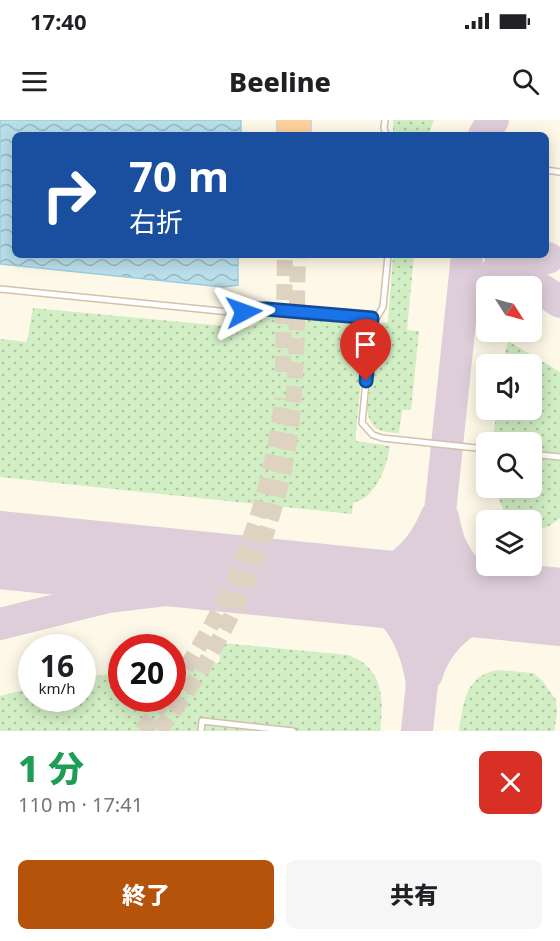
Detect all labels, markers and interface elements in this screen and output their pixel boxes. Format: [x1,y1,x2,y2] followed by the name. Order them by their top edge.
[30,6,87,36] text: 17:40
[229,63,331,100] text: Beeline
[18,65,51,98] icon: menu
[509,65,542,98] icon: search
[129,147,229,204] text: 70 m
[30,156,108,234] icon: right
[129,203,183,240] text: 右折
[476,276,542,342] north arrow
[476,276,542,576] map controls
[212,280,276,344] position arrow
[340,319,391,381] pin
[349,328,382,361] icon: arrive
[476,354,542,420] button: sound
[476,432,542,498] button: search
[476,510,542,576] button: layers
[108,634,186,712] speed limit sign: 20
[40,645,74,686] text: 16
[39,678,75,698] text: km/h
[18,744,84,793] text: 1 分
[479,751,542,814] button: close
[18,791,143,818] text: 110 m · 17:41
[18,860,274,929] button: 終了
[286,860,542,929] button: 共有

